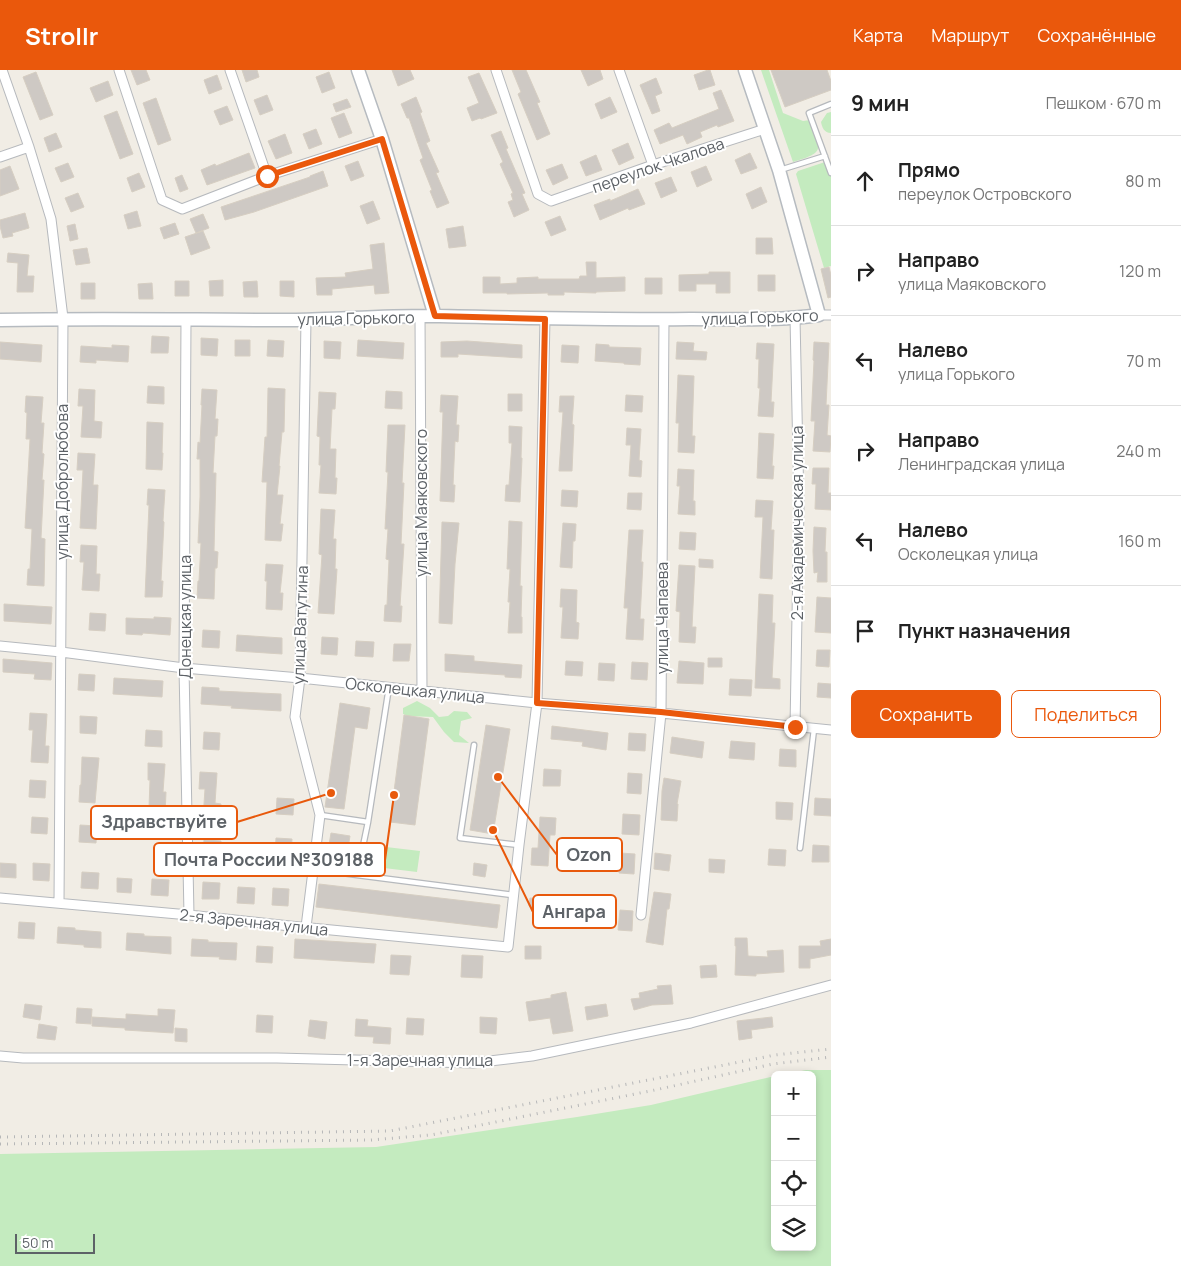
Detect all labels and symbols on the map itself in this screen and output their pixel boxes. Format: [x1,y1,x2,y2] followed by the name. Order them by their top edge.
[589,132,727,198] street label: переулок Чкалова
[256,165,279,188] route start
[701,304,819,330] street label: улица Горького
[297,306,415,330] street label: улица Горького
[51,404,73,560] street label: улица Добролюбова
[786,426,808,620] street label: 2-я Академическая улица
[410,429,432,577] street label: улица Маяковского
[174,555,196,679] street label: Донецкая улица
[651,562,673,674] street label: улица Чапаева
[287,565,313,685] street label: улица Ватутина
[344,672,486,708] street label: Осколецкая улица
[784,716,807,739] route end
[91,806,237,839] callout: Здравствуйте
[101,809,227,833] text: Здравствуйте
[557,838,622,871] callout: Ozon
[567,842,611,866] text: Ozon
[154,843,385,876] callout: Почта России №309188
[164,847,374,871] text: Почта России №309188
[533,895,616,928] callout: Ангара
[542,899,606,923] text: Ангара
[179,903,329,941] street label: 2-я Заречная улица
[347,1049,493,1071] street label: 1-я Заречная улица
[15,1231,95,1254] scale bar

